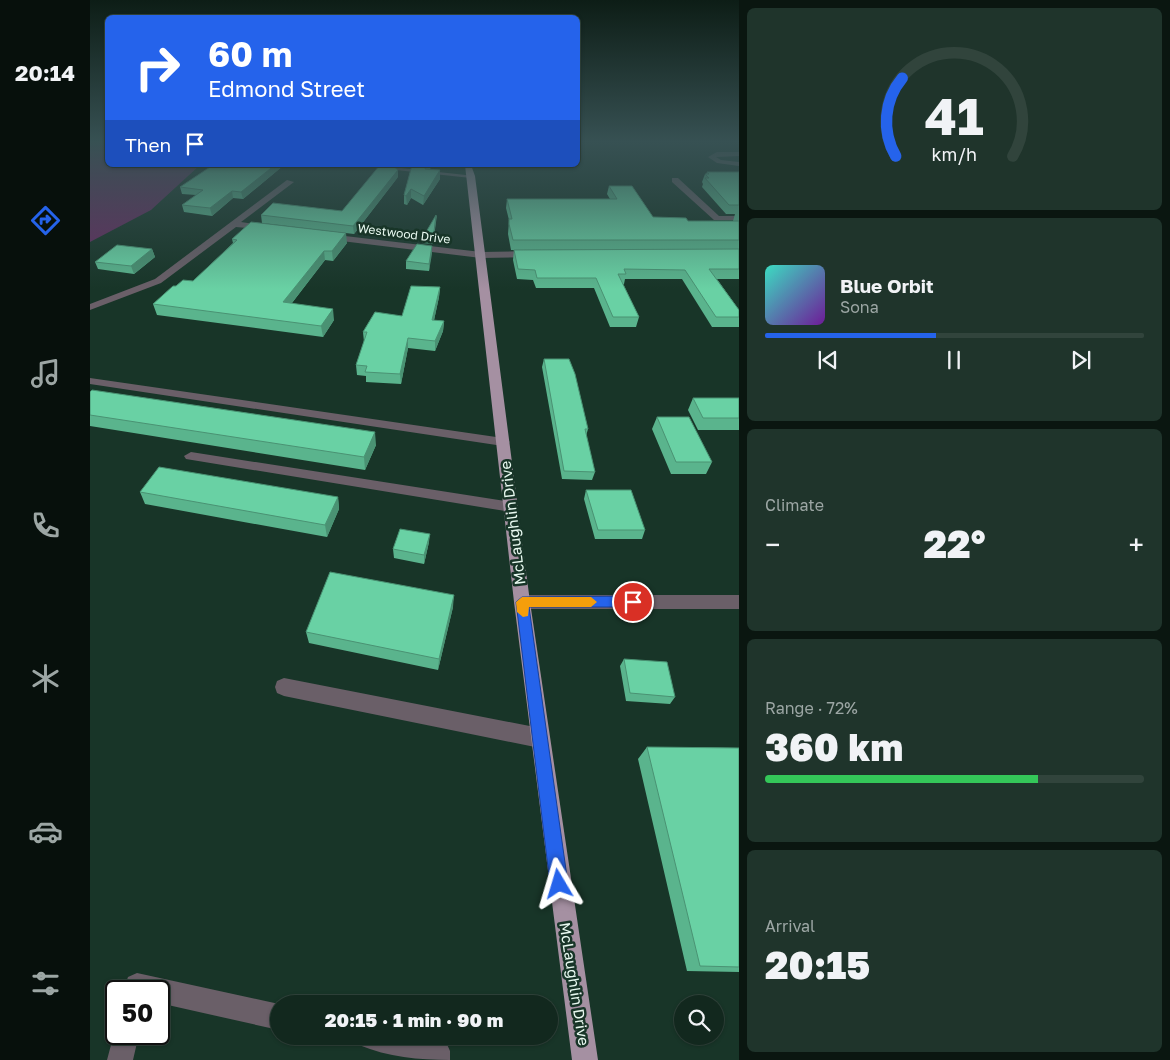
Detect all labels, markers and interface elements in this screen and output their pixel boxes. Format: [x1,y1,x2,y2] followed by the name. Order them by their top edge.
[208,33,292,75] text: 60 m
[125,35,190,100] icon: right
[15,59,75,86] text: 20:14
[208,75,365,102] text: Edmond Street
[925,84,984,146] text: 41
[181,130,209,158] icon: arrive
[125,133,171,156] text: Then
[932,143,977,165] text: km/h
[28,203,63,238] icon: directions
[357,220,451,247] street label: Westwood Drive
[840,274,934,297] text: Blue Orbit
[840,297,879,317] text: Sona
[814,346,842,374] icon: previous
[940,346,968,374] icon: pause
[1067,346,1095,374] icon: next
[28,356,63,391] icon: music
[495,460,529,586] street label: McLaughlin Drive
[765,495,824,515] text: Climate
[28,508,63,543] icon: phone
[924,521,985,566] text: 22°
[765,528,780,561] text: −
[1129,528,1144,561] text: +
[612,581,654,623] pin
[619,588,647,616] icon: arrive
[28,661,63,696] icon: climate
[765,698,858,718] text: Range · 72%
[765,724,903,769] text: 360 km
[28,814,63,849] icon: car
[532,857,584,909] position arrow
[765,916,815,936] text: Arrival
[556,921,594,1047] street label: McLaughlin Drive
[765,942,870,987] text: 20:15
[28,966,63,1001] icon: filters
[105,980,170,1045] speed limit sign: 50
[674,995,724,1045] map controls
[674,995,724,1045] button: search
[325,1008,503,1031] text: 20:15 · 1 min · 90 m

